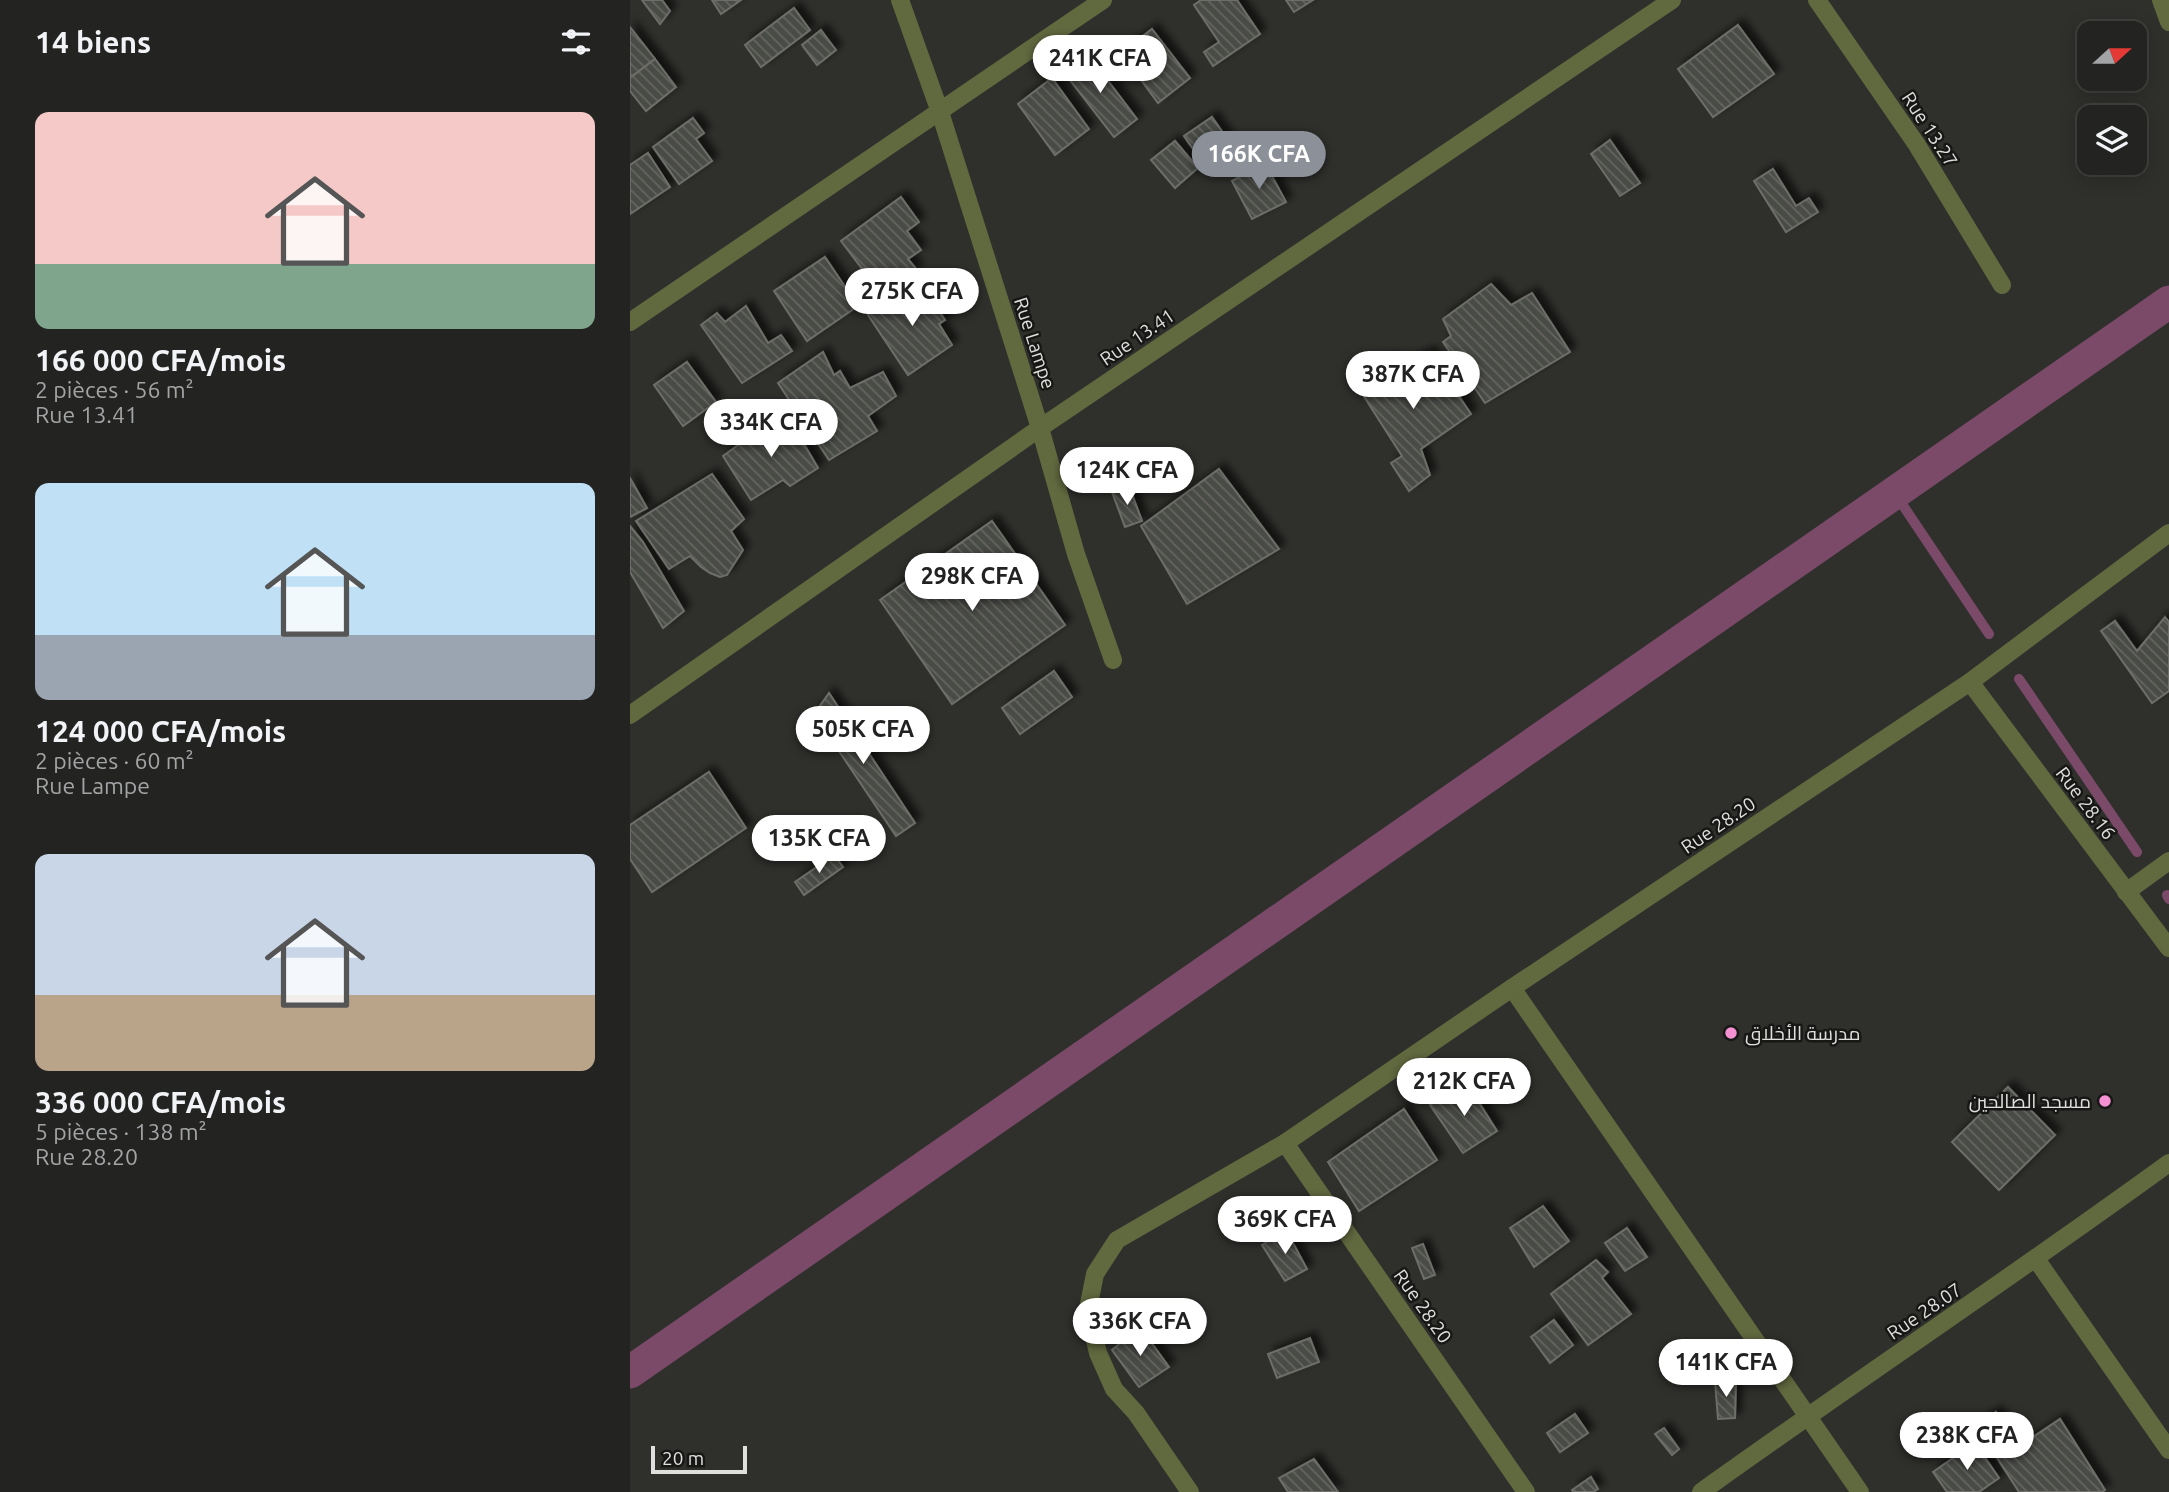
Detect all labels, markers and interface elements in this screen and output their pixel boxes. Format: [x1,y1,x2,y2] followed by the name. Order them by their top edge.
[2077,21,2147,91] north arrow
[2077,21,2147,175] map controls
[557,23,595,61] icon: filters
[35,25,151,59] text: 14 biens
[1028,36,1172,95] pin: 241K CFA
[1049,45,1151,70] text: 241K CFA
[1898,87,1962,171] street label: Rue 13.27
[2077,105,2147,175] button: layers
[1187,132,1331,191] pin: 166K CFA
[1208,141,1310,166] text: 166K CFA
[252,158,378,284] icon: home
[840,268,984,328] pin: 275K CFA
[861,278,963,303] text: 275K CFA
[1010,294,1060,392] street label: Rue Lampe
[1096,304,1178,370] street label: Rue 13.41
[35,343,286,377] text: 166 000 CFA/mois
[1341,352,1485,411] pin: 387K CFA
[1362,361,1464,386] text: 387K CFA
[35,377,194,402] text: 2 pièces · 56 m²
[699,400,843,459] pin: 334K CFA
[35,402,138,427] text: Rue 13.41
[720,409,822,434] text: 334K CFA
[1055,448,1199,507] pin: 124K CFA
[1076,457,1178,482] text: 124K CFA
[252,529,378,655] icon: home
[900,554,1044,613] pin: 298K CFA
[921,563,1023,588] text: 298K CFA
[791,706,935,766] pin: 505K CFA
[35,714,286,748] text: 124 000 CFA/mois
[812,716,914,741] text: 505K CFA
[35,748,194,773] text: 2 pièces · 60 m²
[2052,762,2120,844] street label: Rue 28.16
[35,773,150,798] text: Rue Lampe
[1677,792,1759,858] street label: Rue 28.20
[747,816,891,875] pin: 135K CFA
[768,825,870,850] text: 135K CFA
[252,900,378,1026] icon: home
[1745,1022,1860,1046] place label: مدرسة الأخلاق
[1723,1025,1739,1041] marker: مدرسة الأخلاق
[1392,1058,1536,1118] pin: 212K CFA
[1413,1068,1515,1093] text: 212K CFA
[35,1085,286,1119] text: 336 000 CFA/mois
[1969,1090,2091,1113] place label: مسجد الصالحين
[2097,1093,2113,1109] marker: مسجد الصالحين
[35,1119,207,1144] text: 5 pièces · 138 m²
[35,1144,138,1169] text: Rue 28.20
[1213,1196,1357,1256] pin: 369K CFA
[1234,1206,1336,1231] text: 369K CFA
[1390,1265,1456,1347] street label: Rue 28.20
[1883,1278,1965,1344] street label: Rue 28.07
[1068,1298,1212,1358] pin: 336K CFA
[1089,1308,1191,1333] text: 336K CFA
[1654,1340,1798,1399] pin: 141K CFA
[1675,1349,1777,1374] text: 141K CFA
[1895,1412,2039,1472] pin: 238K CFA
[1916,1422,2018,1447] text: 238K CFA
[651,1443,747,1475] scale bar
[662,1447,704,1469] text: 20 m

